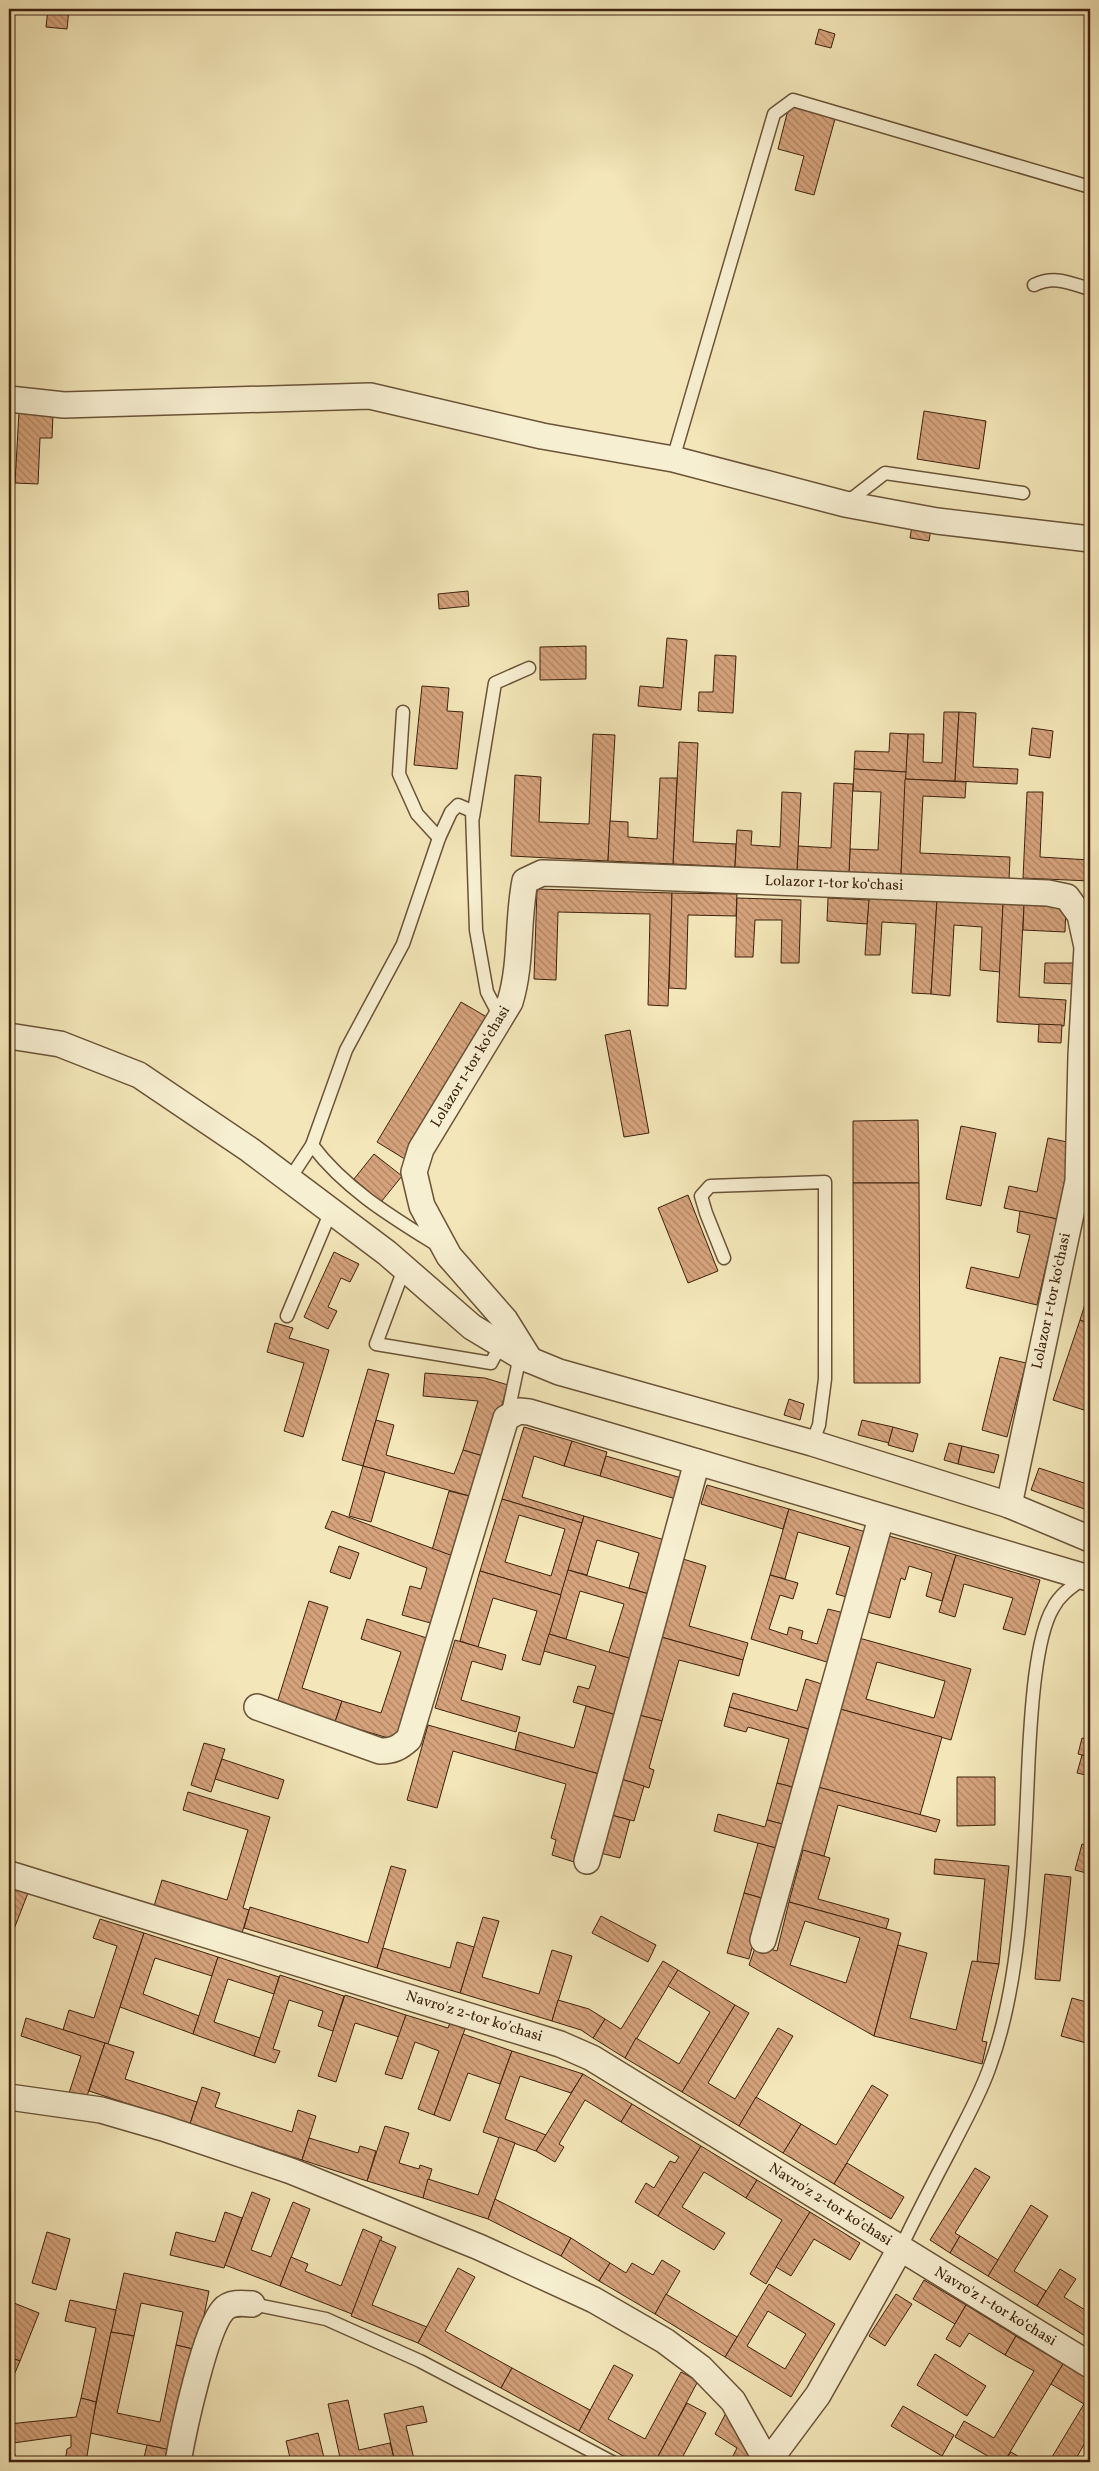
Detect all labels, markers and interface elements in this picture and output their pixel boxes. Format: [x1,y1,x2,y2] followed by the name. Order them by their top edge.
[764,871,904,897] street label: Lolazor 1-tor ko‘chasi
[426,1002,516,1132] street label: Lolazor 1-tor ko‘chasi
[1027,1231,1077,1371] street label: Lolazor 1-tor ko‘chasi
[403,1986,545,2048] street label: Navro'z 2-tor koʼchasi
[764,2158,896,2252] street label: Navro'z 2-tor koʼchasi
[930,2262,1060,2352] street label: Navro'z 1-tor ko‘chasi

